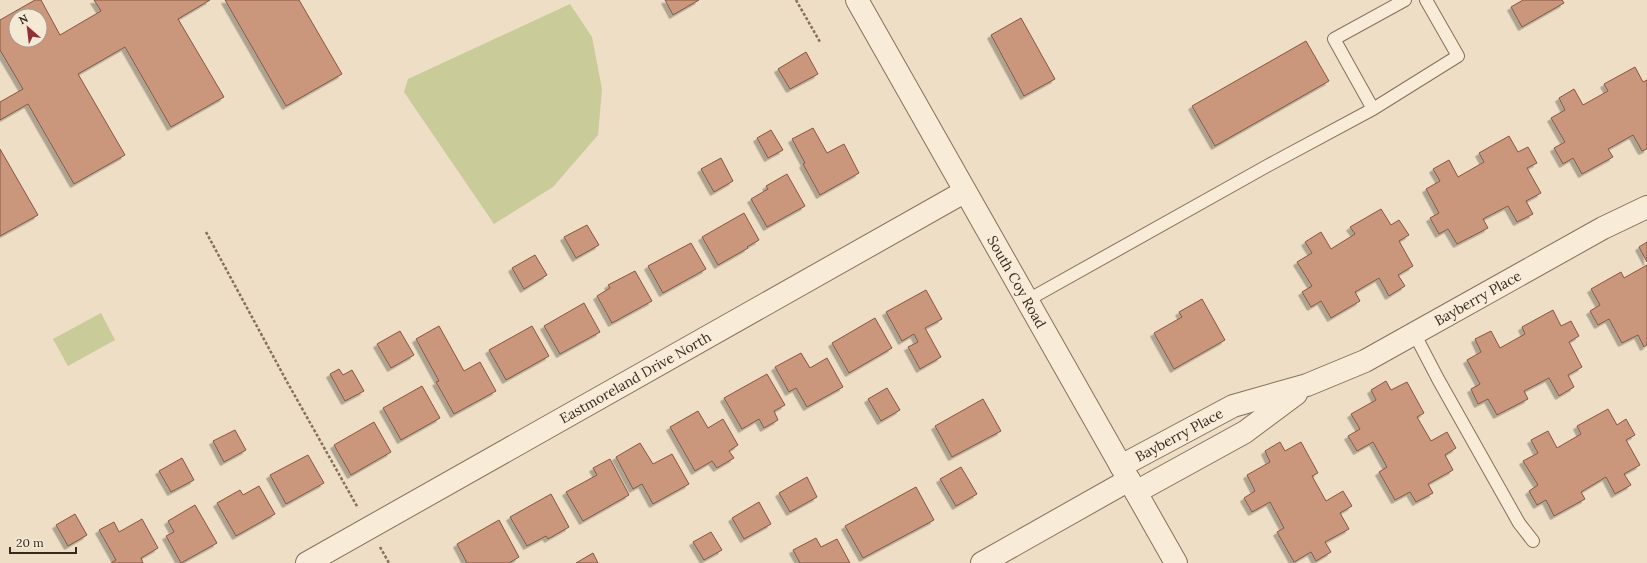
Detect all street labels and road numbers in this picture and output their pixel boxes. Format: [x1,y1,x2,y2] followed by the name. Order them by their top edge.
[983,232,1050,331] street label: South Coy Road
[1431,266,1525,329] street label: Bayberry Place
[556,328,714,428] street label: Eastmoreland Drive North
[1132,404,1226,466] street label: Bayberry Place

